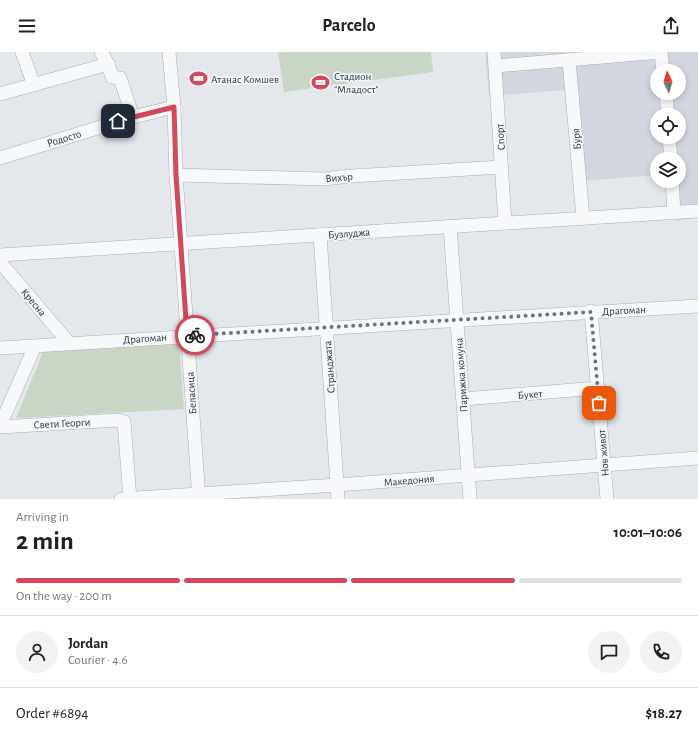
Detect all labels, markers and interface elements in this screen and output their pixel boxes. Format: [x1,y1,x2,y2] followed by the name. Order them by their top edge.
[16,15,38,37] icon: menu
[660,15,682,37] icon: share
[322,17,376,35] text: Parcelo
[650,64,686,100] north arrow
[650,64,686,188] map controls
[188,69,208,89] sports icon: Атанас Комшев
[334,71,379,95] place label: Стадион "Младост"
[311,72,331,92] sports icon: Стадион "Младост"
[211,74,279,85] place label: Атанас Комшев
[101,104,135,138] pin
[650,108,686,144] button: locate
[107,110,129,132] icon: home
[494,123,507,151] street label: Спорт
[46,128,83,149] street label: Родосто
[570,128,583,150] street label: Буря
[650,152,686,188] button: layers
[325,171,354,184] street label: Вихър
[328,227,370,240] street label: Бузлуджа
[19,286,48,318] street label: Кресна
[602,304,646,317] street label: Драгоман
[175,315,215,355] courier
[184,324,206,346] icon: bike
[123,331,167,346] street label: Драгоман
[453,337,470,413] street label: Парижка комуна
[322,340,337,394] street label: Странджата
[185,371,198,415] street label: Беласица
[582,386,616,420] pin
[517,388,543,401] street label: Букет
[588,392,610,414] icon: bag
[33,417,91,430] street label: Свети Георги
[596,429,611,477] street label: Нов живот
[383,473,435,488] street label: Македония
[16,511,69,524] text: Arriving in
[614,525,682,540] text: 10:01–10:06
[16,528,74,554] text: 2 min
[16,590,112,603] text: On the way · 200 m
[16,631,58,673] button: person
[588,631,630,673] button: chat
[640,631,682,673] button: phone
[68,636,108,651] text: Jordan
[68,654,128,667] text: Courier · 4.6
[16,706,89,721] text: Order #6894
[645,706,682,721] text: $18.27

